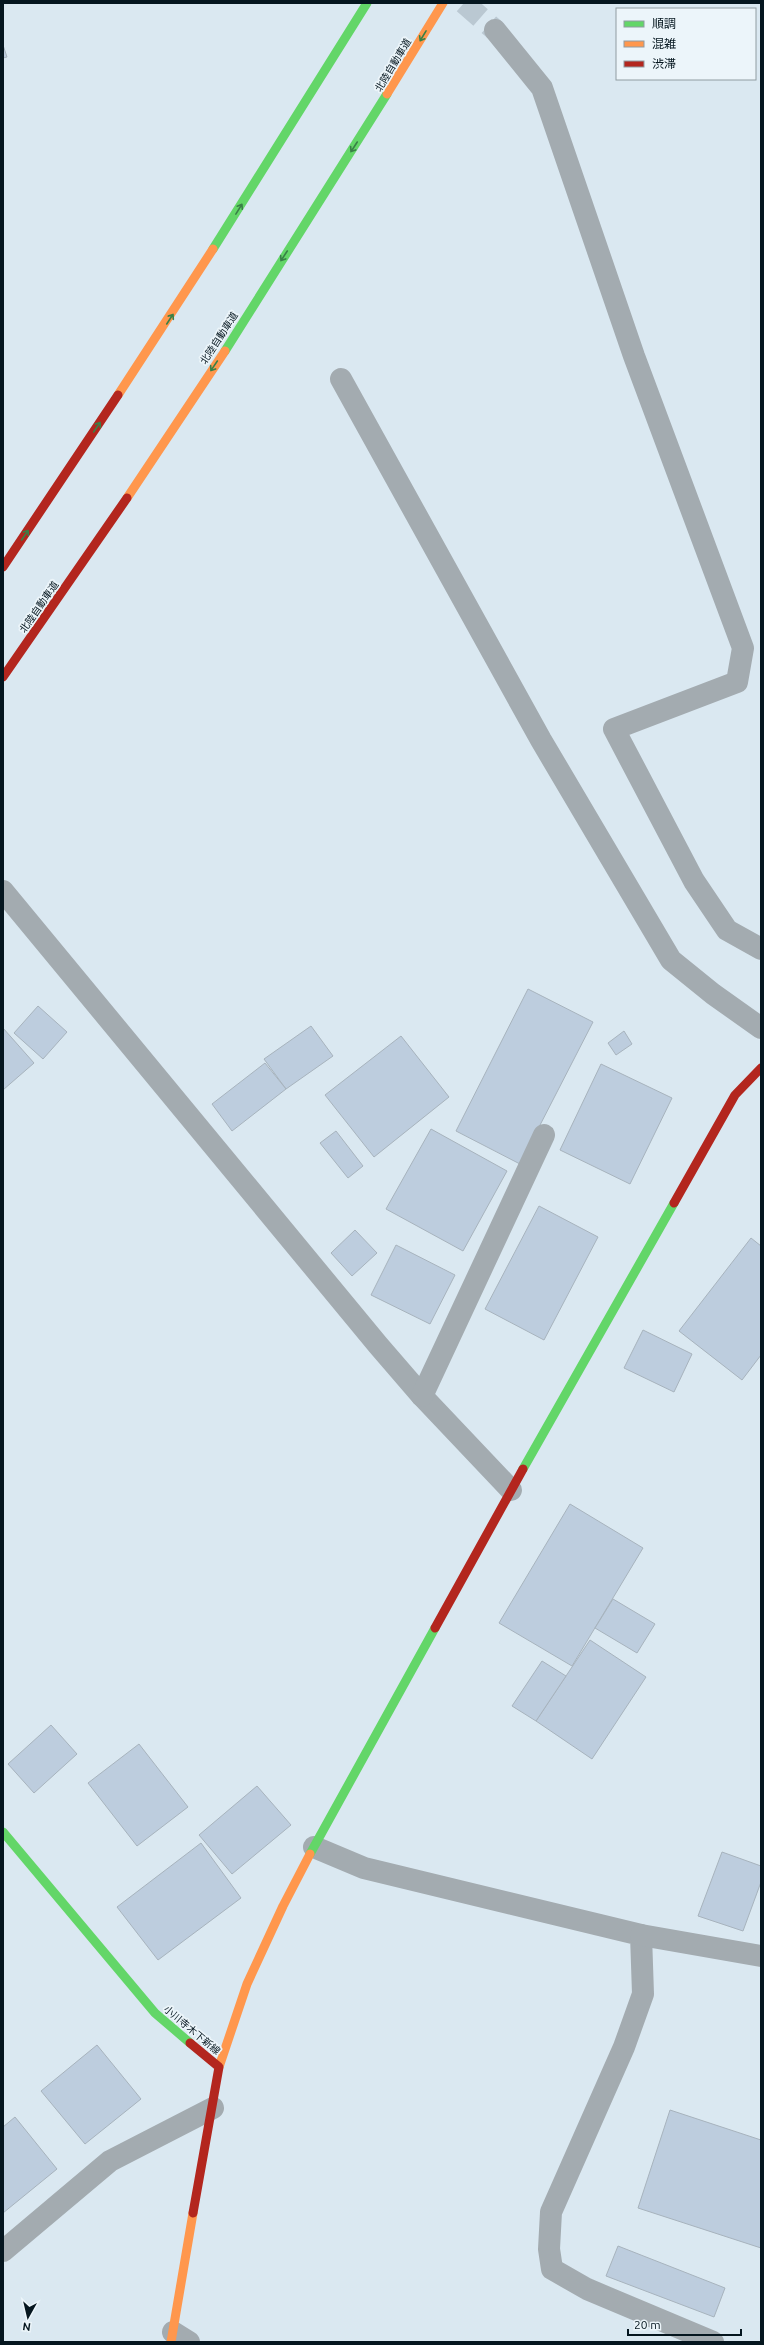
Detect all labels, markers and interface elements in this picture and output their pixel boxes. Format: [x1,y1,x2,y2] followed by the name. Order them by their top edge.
[616,8,756,80] legend
[652,17,676,30] text: 順調
[418,30,426,42] one-way arrow
[373,36,413,94] street label: 北陸自動車道
[652,37,676,50] text: 混雑
[652,57,676,70] text: 渋滞
[350,141,358,153] one-way arrow
[235,204,243,215] one-way arrow
[280,251,289,262] one-way arrow
[198,310,240,366] street label: 北陸自動車道
[166,313,174,325] one-way arrow
[210,360,218,371] one-way arrow
[93,422,101,433] one-way arrow
[21,530,29,541] one-way arrow
[17,579,61,635] street label: 北陸自動車道
[162,2003,222,2057] street label: 小川寺木下新線
[8,2297,48,2337] north arrow
[628,2311,741,2337] scale bar
[634,2318,661,2331] text: 20 m
[22,2320,32,2333] text: N

